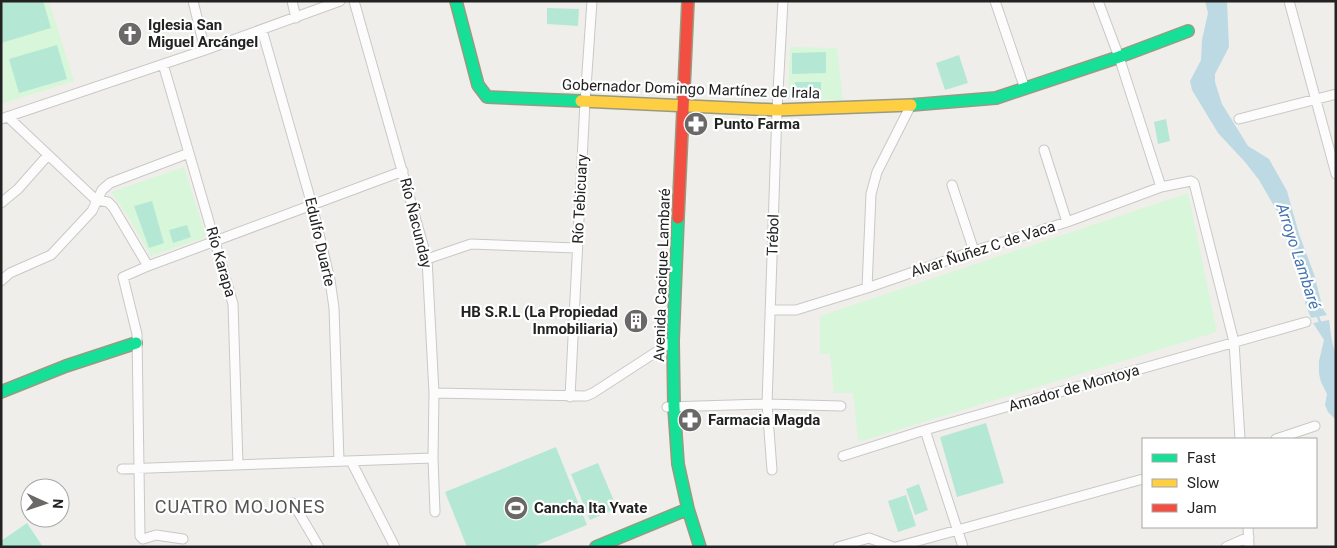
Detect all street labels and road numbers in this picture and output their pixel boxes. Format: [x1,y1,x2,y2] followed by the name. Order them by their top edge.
[562,75,820,103] street label: Gobernador Domingo Martínez de Irala
[569,154,591,244] street label: Río Tebicuary
[396,176,436,270] street label: Río Ñacunday
[650,188,674,362] street label: Avenida Cacique Lambaré
[301,196,339,288] street label: Edulfo Duarte
[763,214,783,256] street label: Trébol
[908,217,1058,281] street label: Alvar Ñuñez C de Vaca
[202,225,240,299] street label: Río Karapa
[1006,361,1142,415] street label: Amador de Montoya

